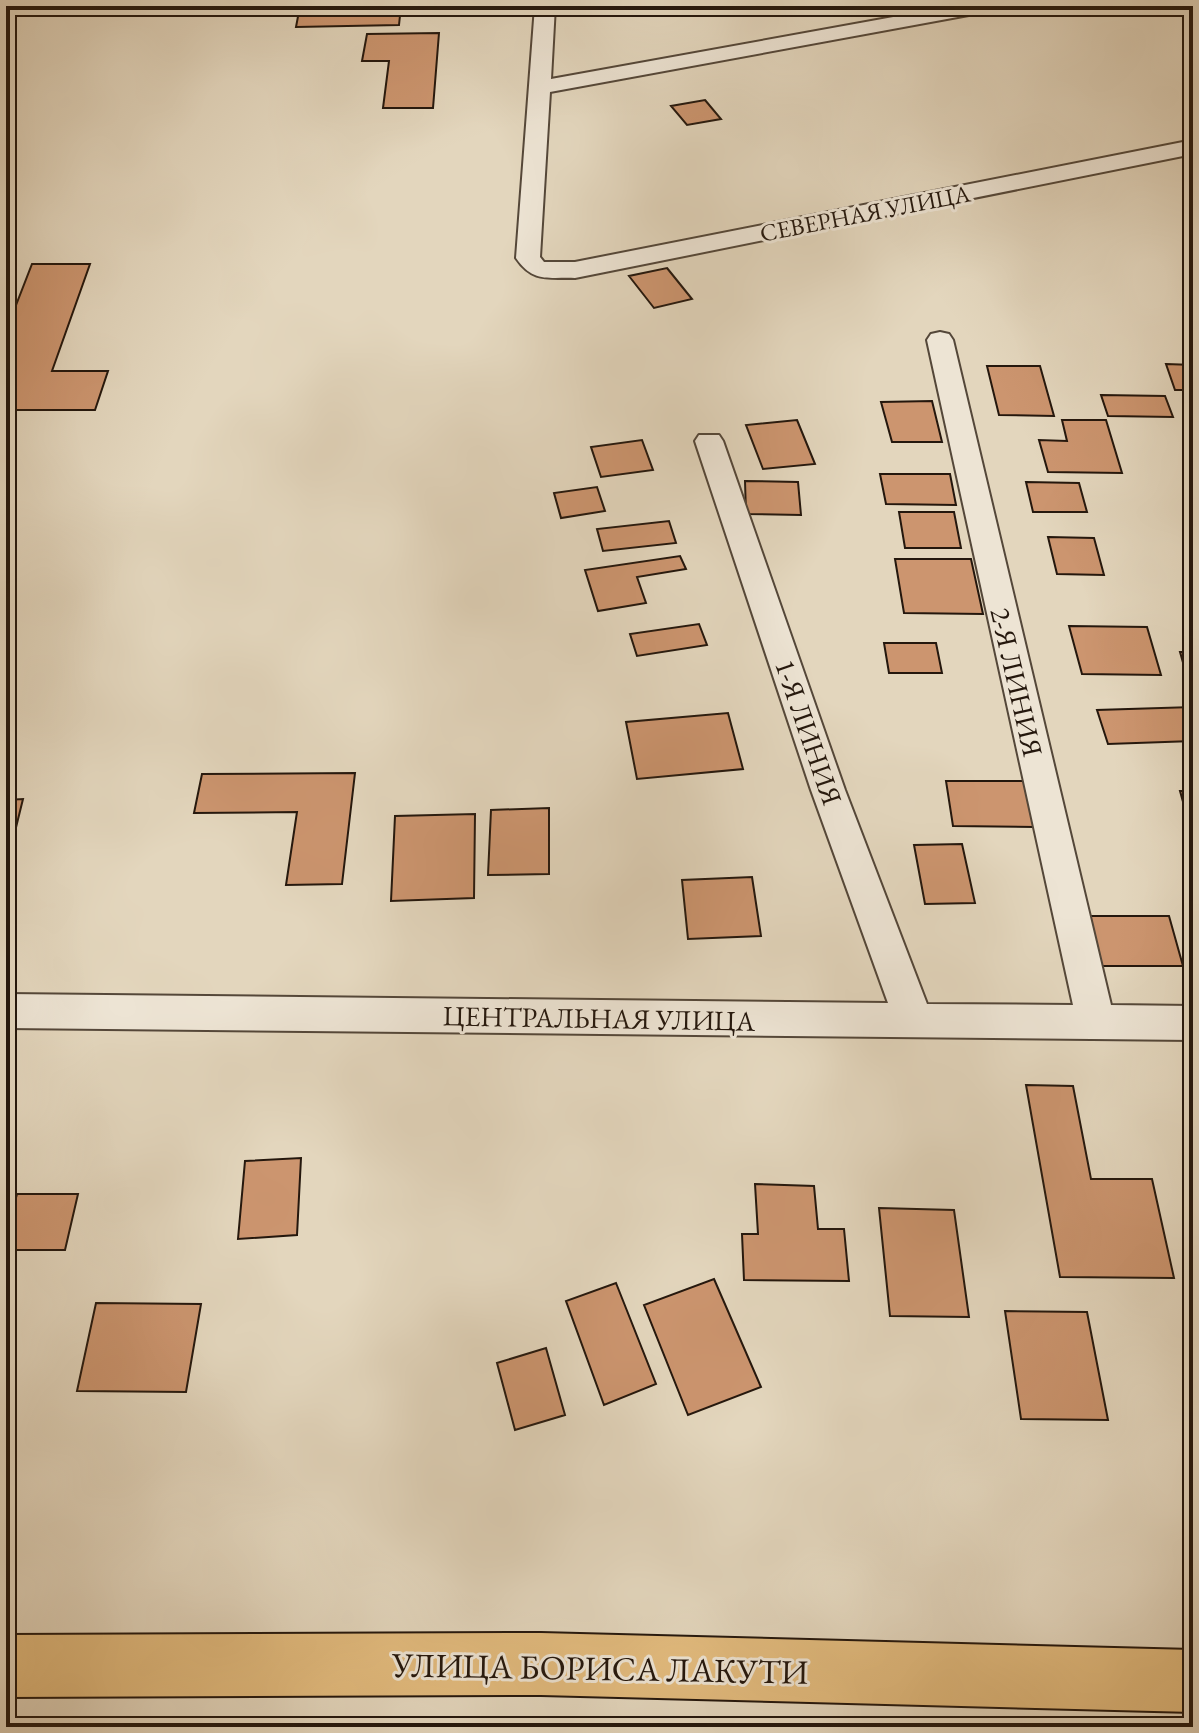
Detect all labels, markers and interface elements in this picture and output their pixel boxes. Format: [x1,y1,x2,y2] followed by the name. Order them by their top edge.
[757,177,973,249] street label: СЕВЕРНАЯ УЛИЦА
[982,604,1052,760] street label: 2-Я ЛИНИЯ
[767,654,851,810] street label: 1-Я ЛИНИЯ
[443,997,756,1039] street label: ЦЕНТРАЛЬНАЯ УЛИЦА
[391,1642,808,1694] street label: УЛИЦА БОРИСА ЛАКУТИ

